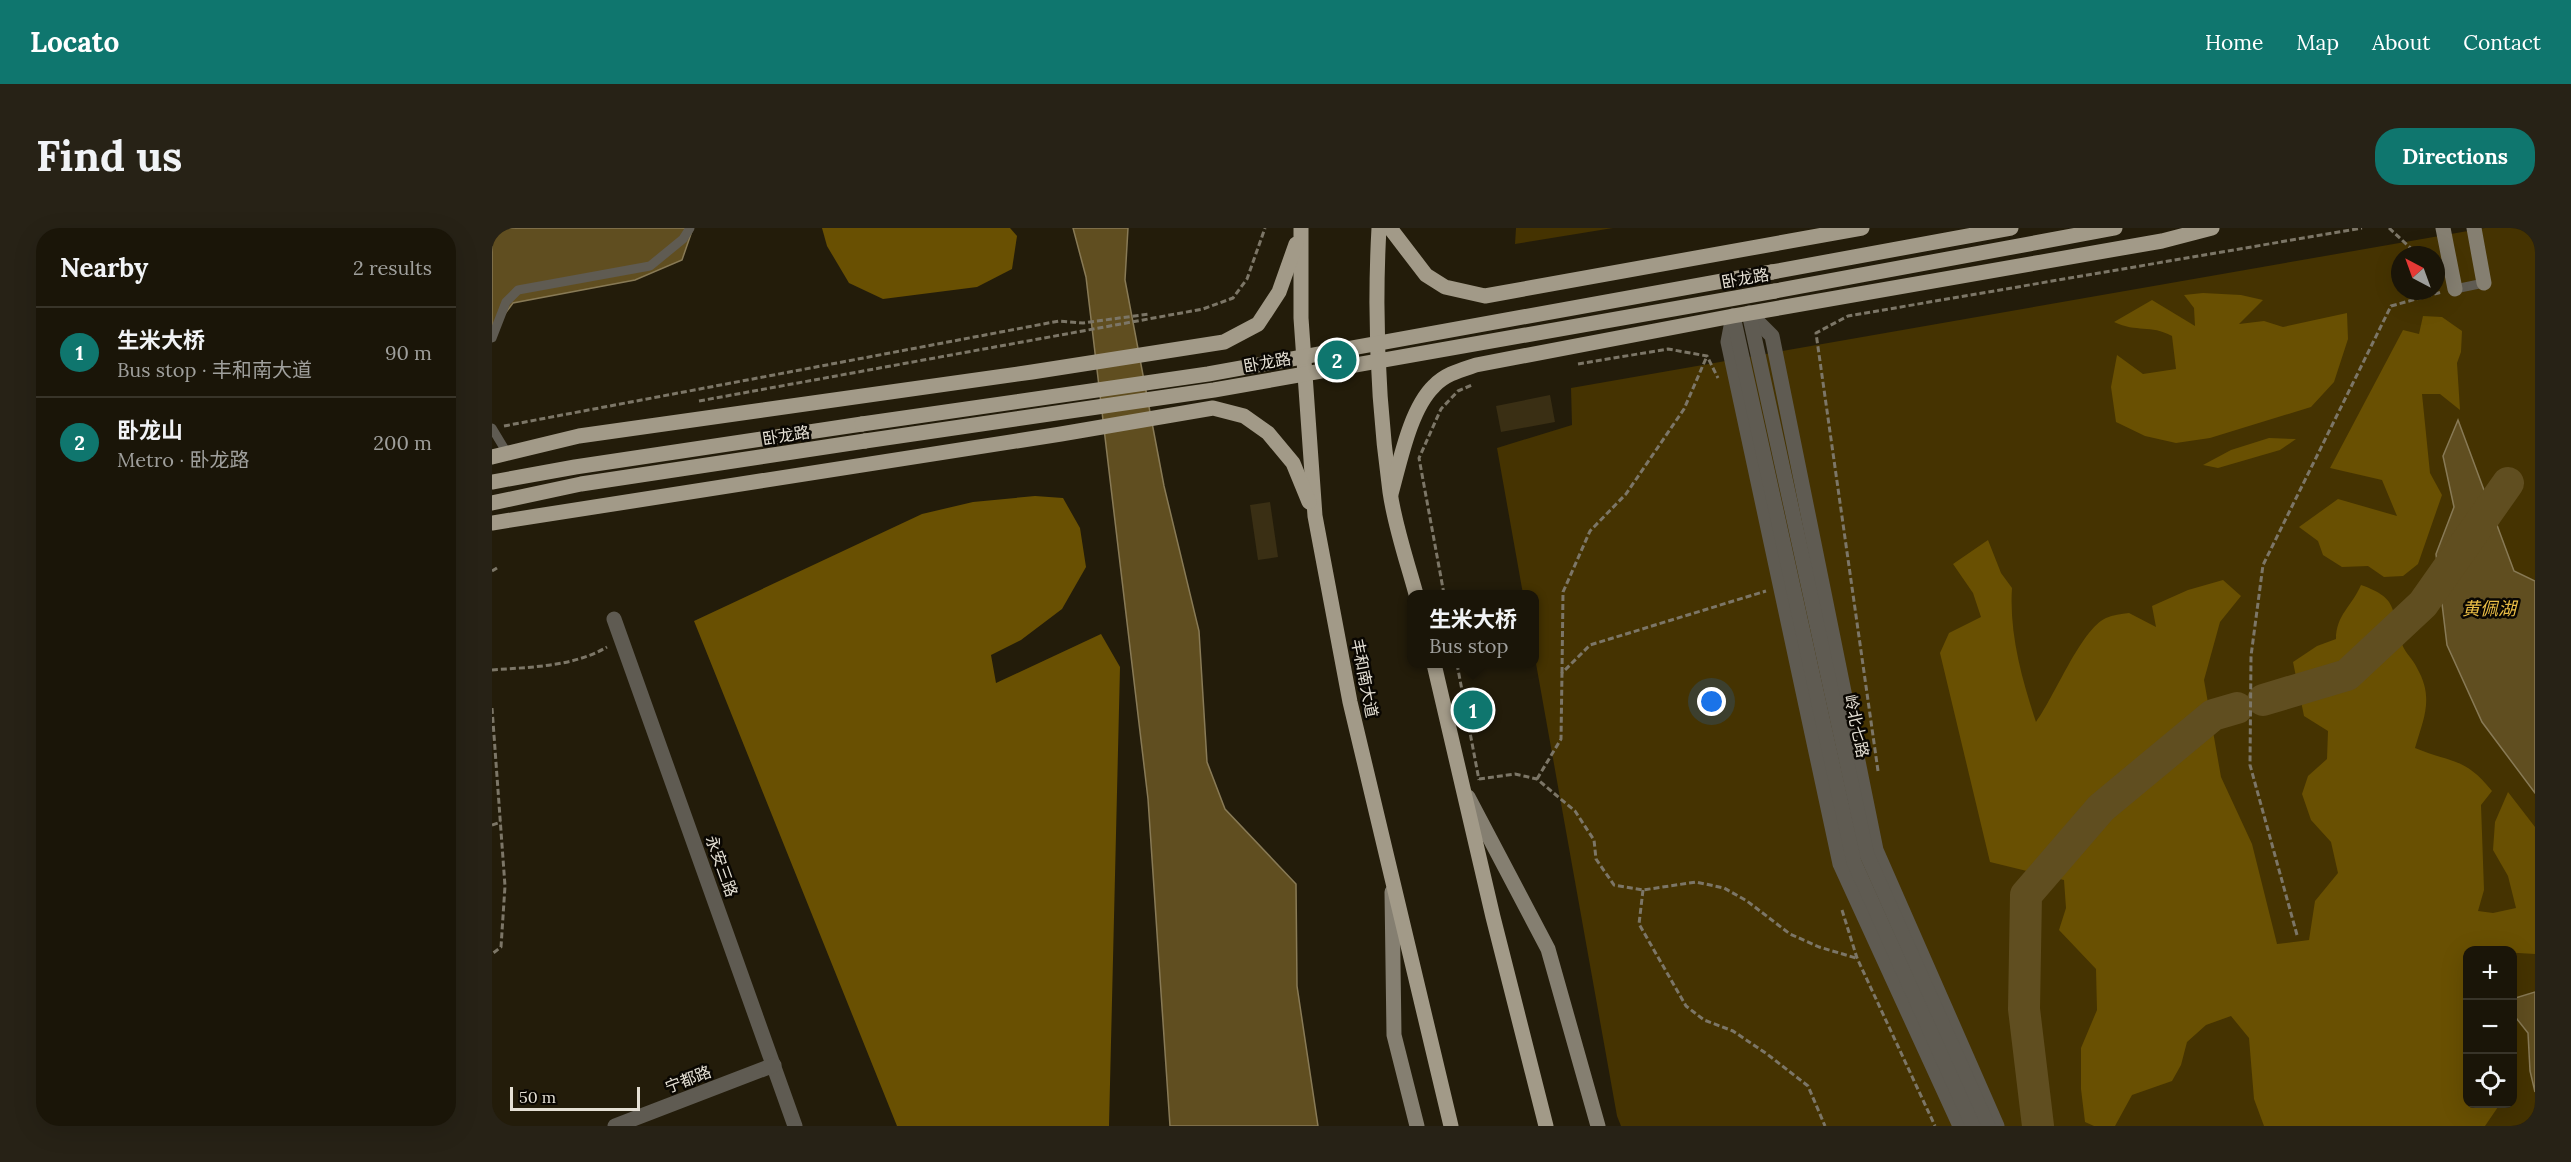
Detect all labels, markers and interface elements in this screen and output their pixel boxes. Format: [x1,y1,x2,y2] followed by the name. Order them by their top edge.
[30,24,119,60] text: Locato
[2205,29,2263,56] text: Home
[2296,29,2339,56] text: Map
[2372,29,2430,56] text: About
[2463,29,2541,56] text: Contact
[2375,128,2535,185] button: Directions
[36,129,182,183] text: Find us
[2391,246,2445,300] north arrow
[60,251,148,284] text: Nearby
[353,255,432,280] text: 2 results
[1720,264,1770,292] street label: 卧龙路
[117,326,205,354] text: 生米大桥
[1318,338,1356,382] pin: 2
[75,340,84,365] text: 1
[385,340,432,365] text: 90 m
[1242,348,1292,376] street label: 卧龙路
[117,357,312,382] text: Bus stop · 丰和南大道
[117,416,183,444] text: 卧龙山
[761,421,811,449] street label: 卧龙路
[74,430,85,455] text: 2
[373,430,432,455] text: 200 m
[117,447,249,472] text: Metro · 卧龙路
[1407,590,1539,668] popup
[2462,597,2519,620] water label: 黄佩湖
[1429,605,1517,633] text: 生米大桥
[1429,633,1508,658] text: Bus stop
[1348,637,1382,719] street label: 丰和南大道
[1697,687,1726,716] your location
[1454,688,1492,732] pin: 1
[1841,693,1873,759] street label: 岭北七路
[702,833,742,899] street label: 永安三路
[2463,946,2517,1108] map controls
[2463,946,2517,1000] button: +
[2463,1000,2517,1054] button: −
[2463,1054,2517,1108] button: locate
[662,1061,714,1097] street label: 宁都路
[510,1084,640,1112] scale bar
[519,1087,556,1107] text: 50 m

